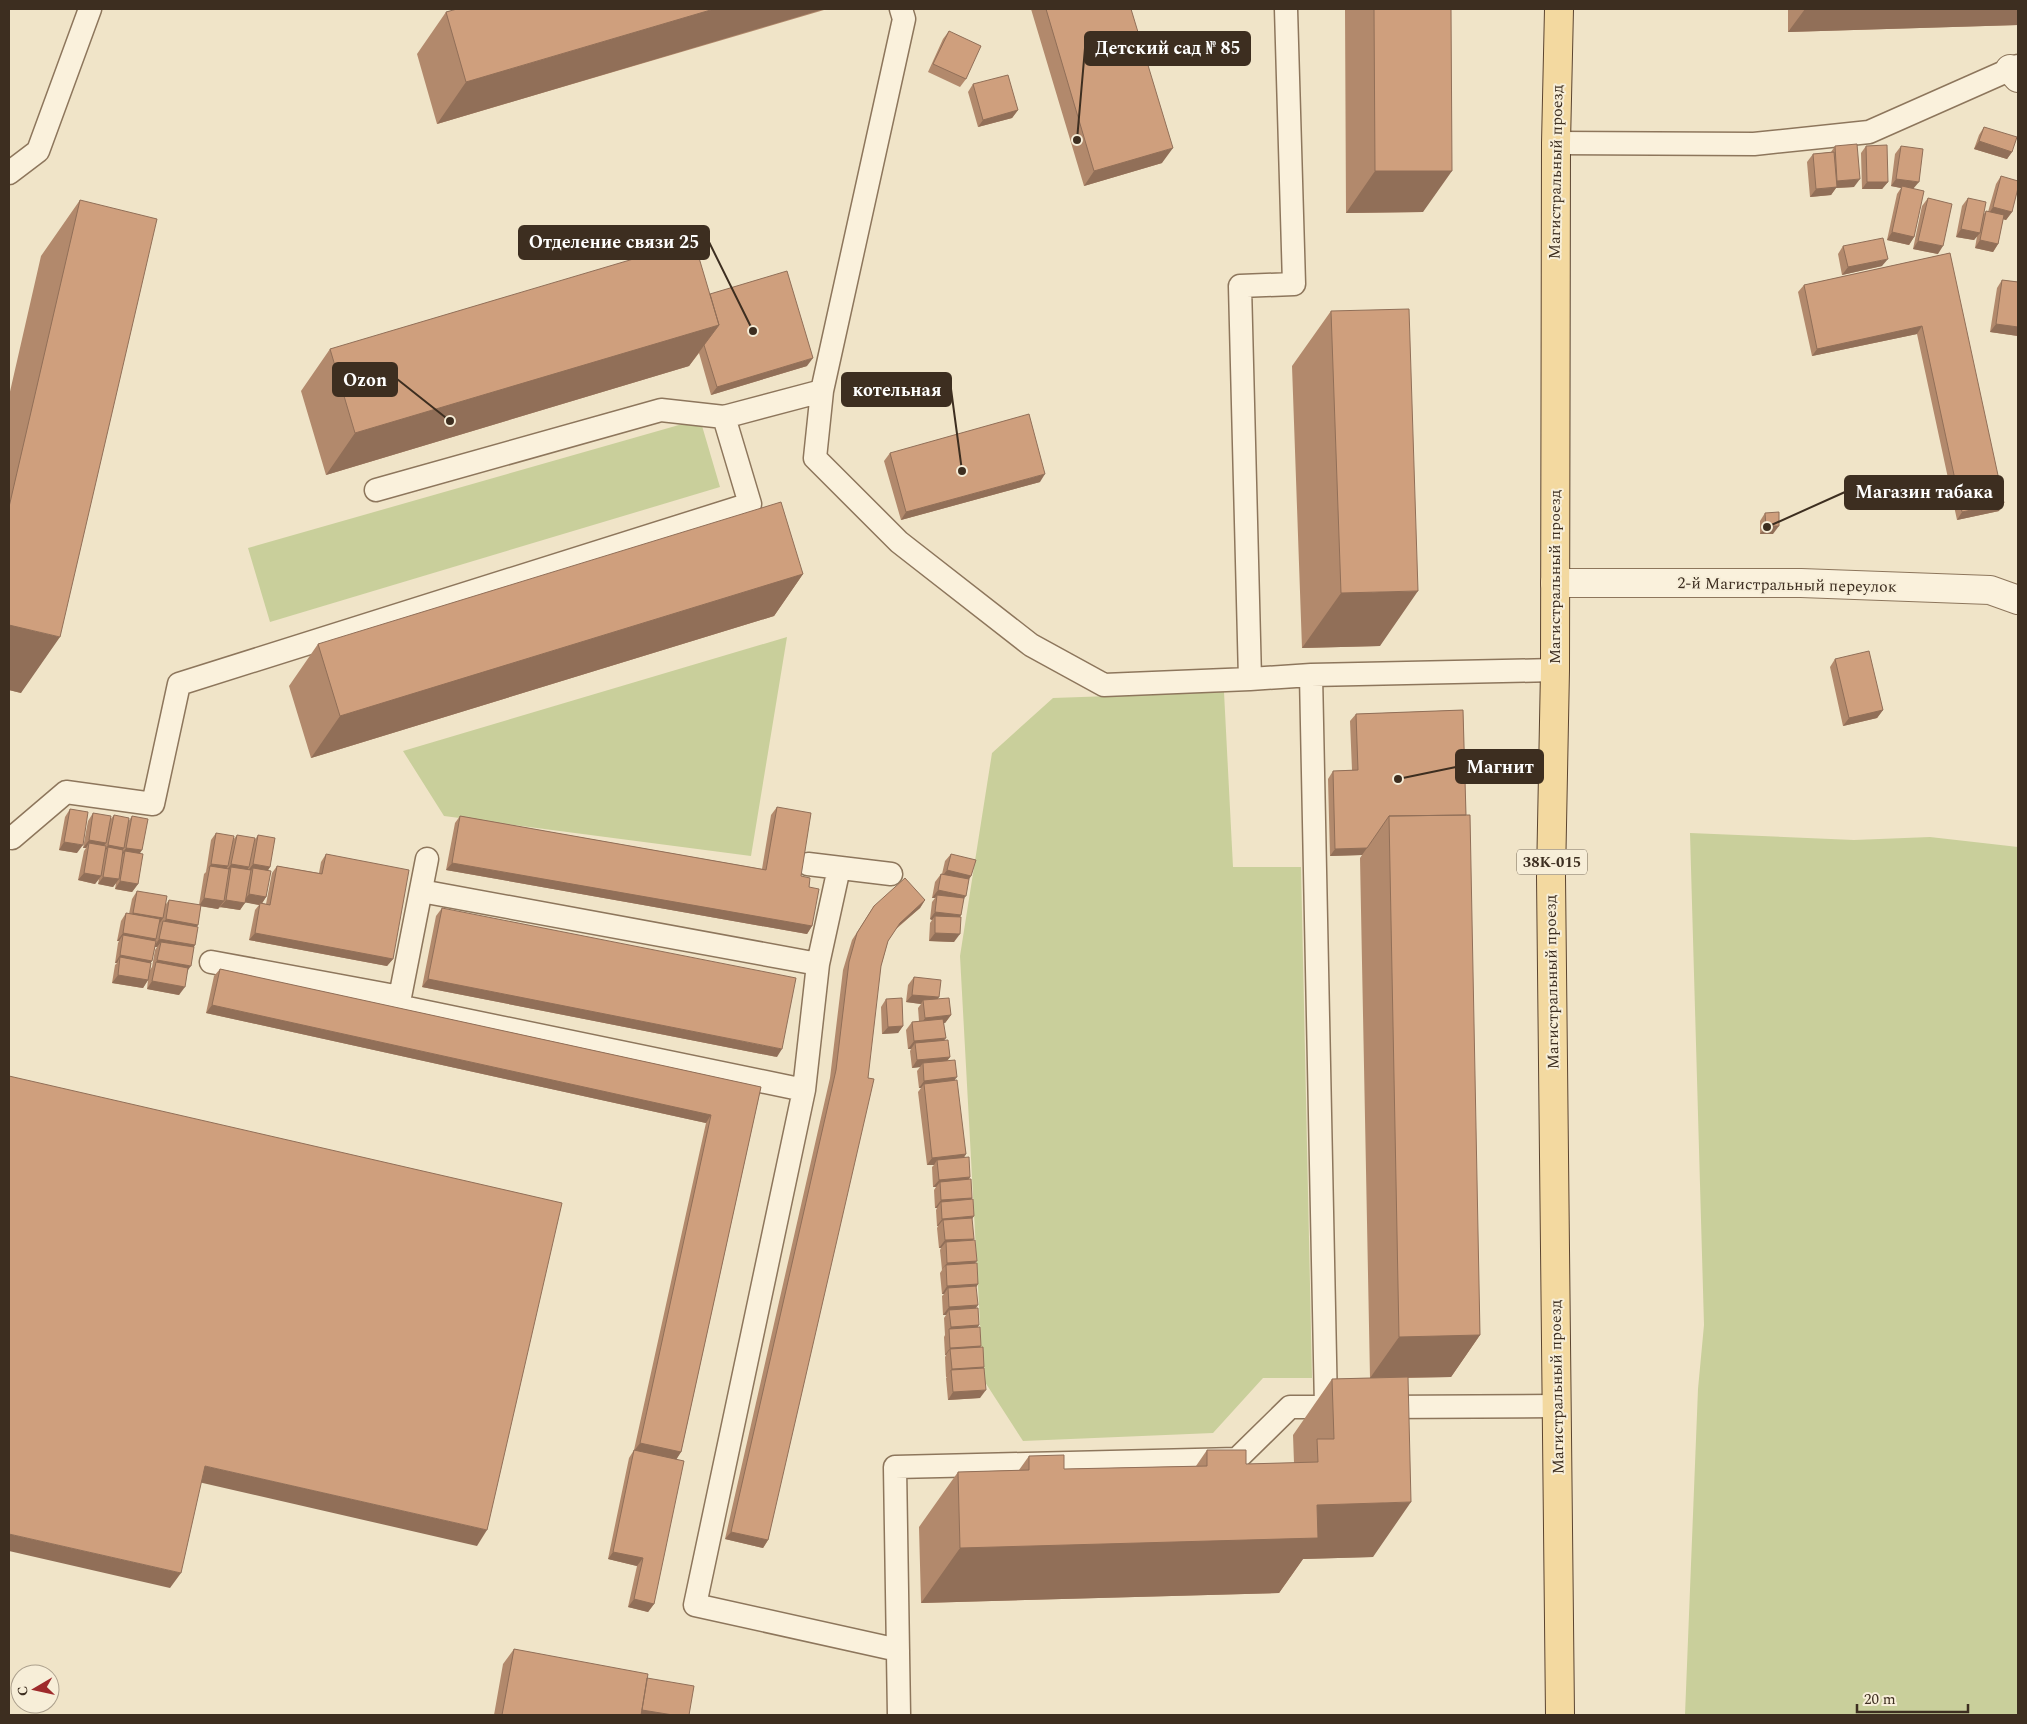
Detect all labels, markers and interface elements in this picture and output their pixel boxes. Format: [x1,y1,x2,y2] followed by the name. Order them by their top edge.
[1085,32,1250,65] callout: Детский сад № 85
[1095,35,1241,62] text: Детский сад № 85
[1542,84,1570,260] street label: Магистральный проезд
[519,226,709,259] callout: Отделение связи 25
[529,229,699,256] text: Отделение связи 25
[333,363,397,396] callout: Ozon
[343,367,387,394] text: Ozon
[842,373,951,406] callout: котельная
[853,377,942,404] text: котельная
[1845,476,2003,509] callout: Магазин табака
[1855,479,1994,506] text: Магазин табака
[1543,490,1567,664] street label: Магистральный проезд
[1677,571,1897,599] street label: 2-й Магистральный переулок
[1456,750,1543,783] callout: Магнит
[1466,754,1534,781] text: Магнит
[1517,850,1587,874] road number: 38К-015
[1538,894,1566,1070] street label: Магистральный проезд
[1543,1299,1571,1475] street label: Магистральный проезд
[10,1664,60,1714] north arrow
[1857,1682,1968,1714] scale bar
[12,1684,34,1698] text: С
[1864,1688,1896,1711] text: 20 m

